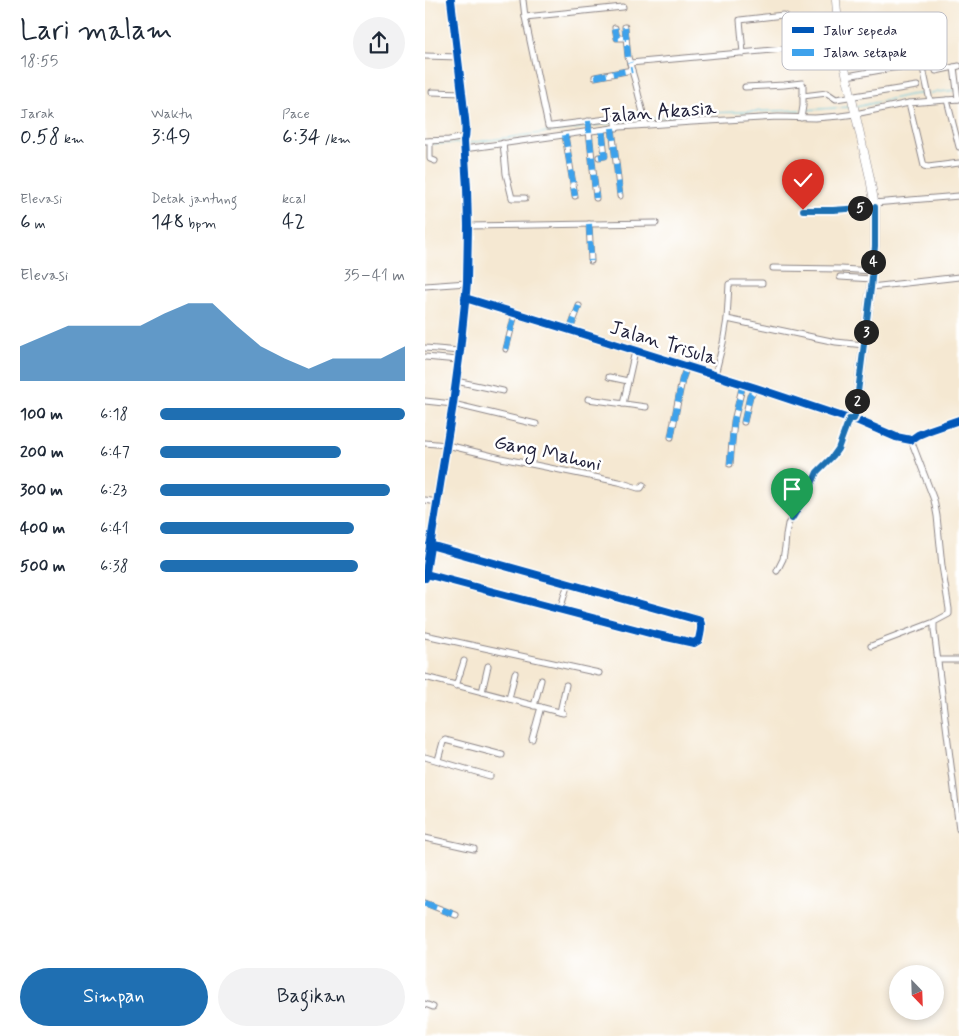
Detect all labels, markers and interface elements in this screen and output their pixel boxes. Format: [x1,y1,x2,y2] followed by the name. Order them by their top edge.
[782,12,947,70] legend
[20,13,173,50] text: Lari malam
[353,17,405,69] button: share
[823,22,897,40] text: Jalur sepeda
[823,44,907,62] text: Jalan setapak
[20,51,58,72] text: 18:55
[599,95,718,130] street label: Jalan Akasia
[20,105,55,123] text: Jarak
[151,105,192,123] text: Waktu
[282,105,310,123] text: Pace
[20,123,60,151] text: 0.58
[151,123,191,151] text: 3:49
[282,123,321,151] text: 6:34
[60,130,84,148] text: km
[321,130,351,148] text: /km
[782,159,824,210] pin
[789,166,817,194] icon: check
[20,190,62,208] text: Elevasi
[151,190,237,208] text: Detak jantung
[282,190,306,208] text: kcal
[847,196,873,220] pin: 5
[856,199,865,217] text: 5
[20,208,31,236] text: 6
[151,208,184,236] text: 148
[282,208,305,236] text: 42
[31,215,46,233] text: m
[184,215,216,233] text: bpm
[861,250,885,274] pin: 4
[869,253,878,271] text: 4
[20,265,68,286] text: Elevasi
[344,265,405,286] text: 35–41 m
[606,314,722,373] street label: Jalan Trisula
[853,320,879,344] pin: 3
[863,323,870,341] text: 3
[845,388,869,414] pin: 2
[854,392,861,410] text: 2
[20,404,63,425] text: 100 m
[100,404,128,425] text: 6:18
[491,429,604,479] street label: Gang Mahoni
[20,442,64,463] text: 200 m
[100,442,130,463] text: 6:47
[771,468,813,519] pin
[778,475,806,503] icon: arrive
[20,480,63,501] text: 300 m
[100,480,127,501] text: 6:23
[20,518,65,539] text: 400 m
[100,518,129,539] text: 6:41
[20,556,65,577] text: 500 m
[100,556,128,577] text: 6:38
[889,965,944,1020] north arrow
[889,965,944,1020] map controls
[20,968,208,1026] button: Simpan
[218,968,405,1026] button: Bagikan

